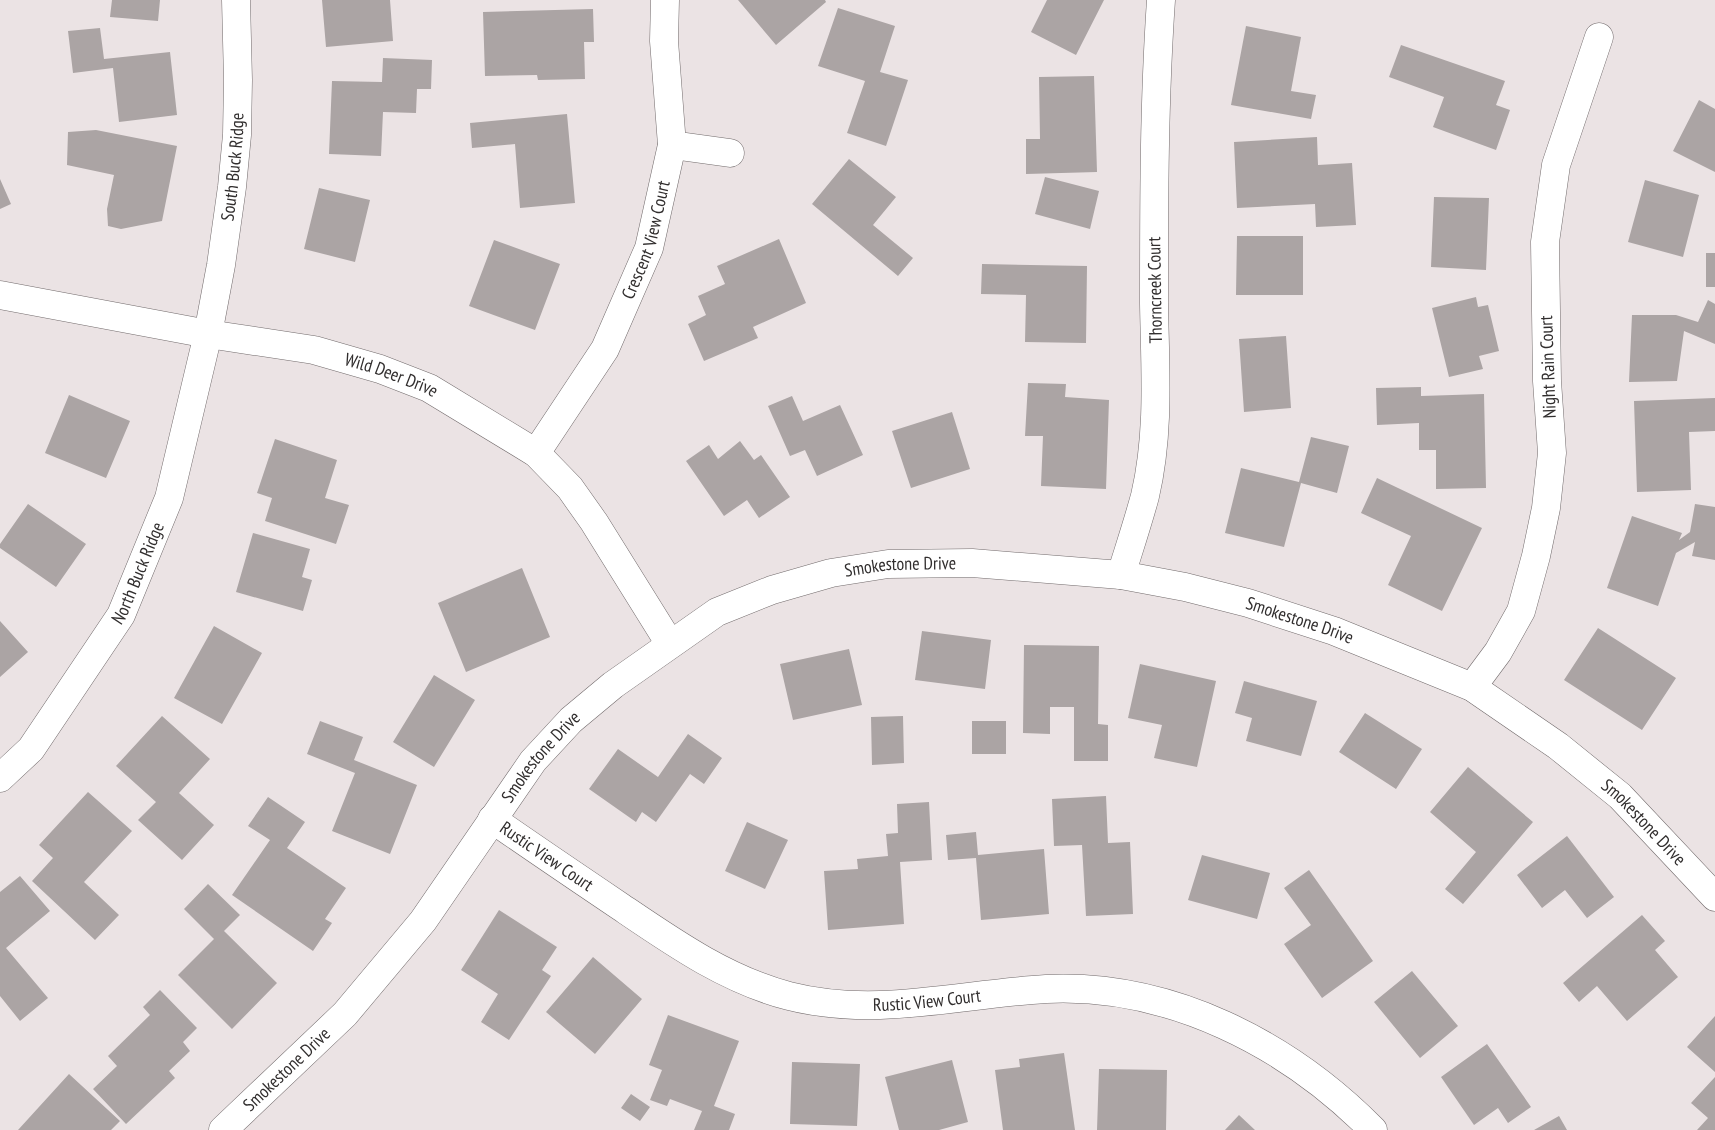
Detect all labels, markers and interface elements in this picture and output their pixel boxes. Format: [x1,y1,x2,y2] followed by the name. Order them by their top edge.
[215,113,248,222] street label: South Buck Ridge
[616,178,675,303] street label: Crescent View Court
[1142,236,1167,344] street label: Thorncreek Court
[1534,315,1561,419] street label: Night Rain Court
[342,347,443,402] street label: Wild Deer Drive
[106,519,169,629] street label: North Buck Ridge
[843,551,956,582] street label: Smokestone Drive
[1243,591,1357,649] street label: Smokestone Drive
[496,706,584,807] street label: Smokestone Drive
[1597,774,1691,870] street label: Smokestone Drive
[496,816,598,896] street label: Rustic View Court
[873,984,982,1016] street label: Rustic View Court
[238,1022,335,1116] street label: Smokestone Drive

